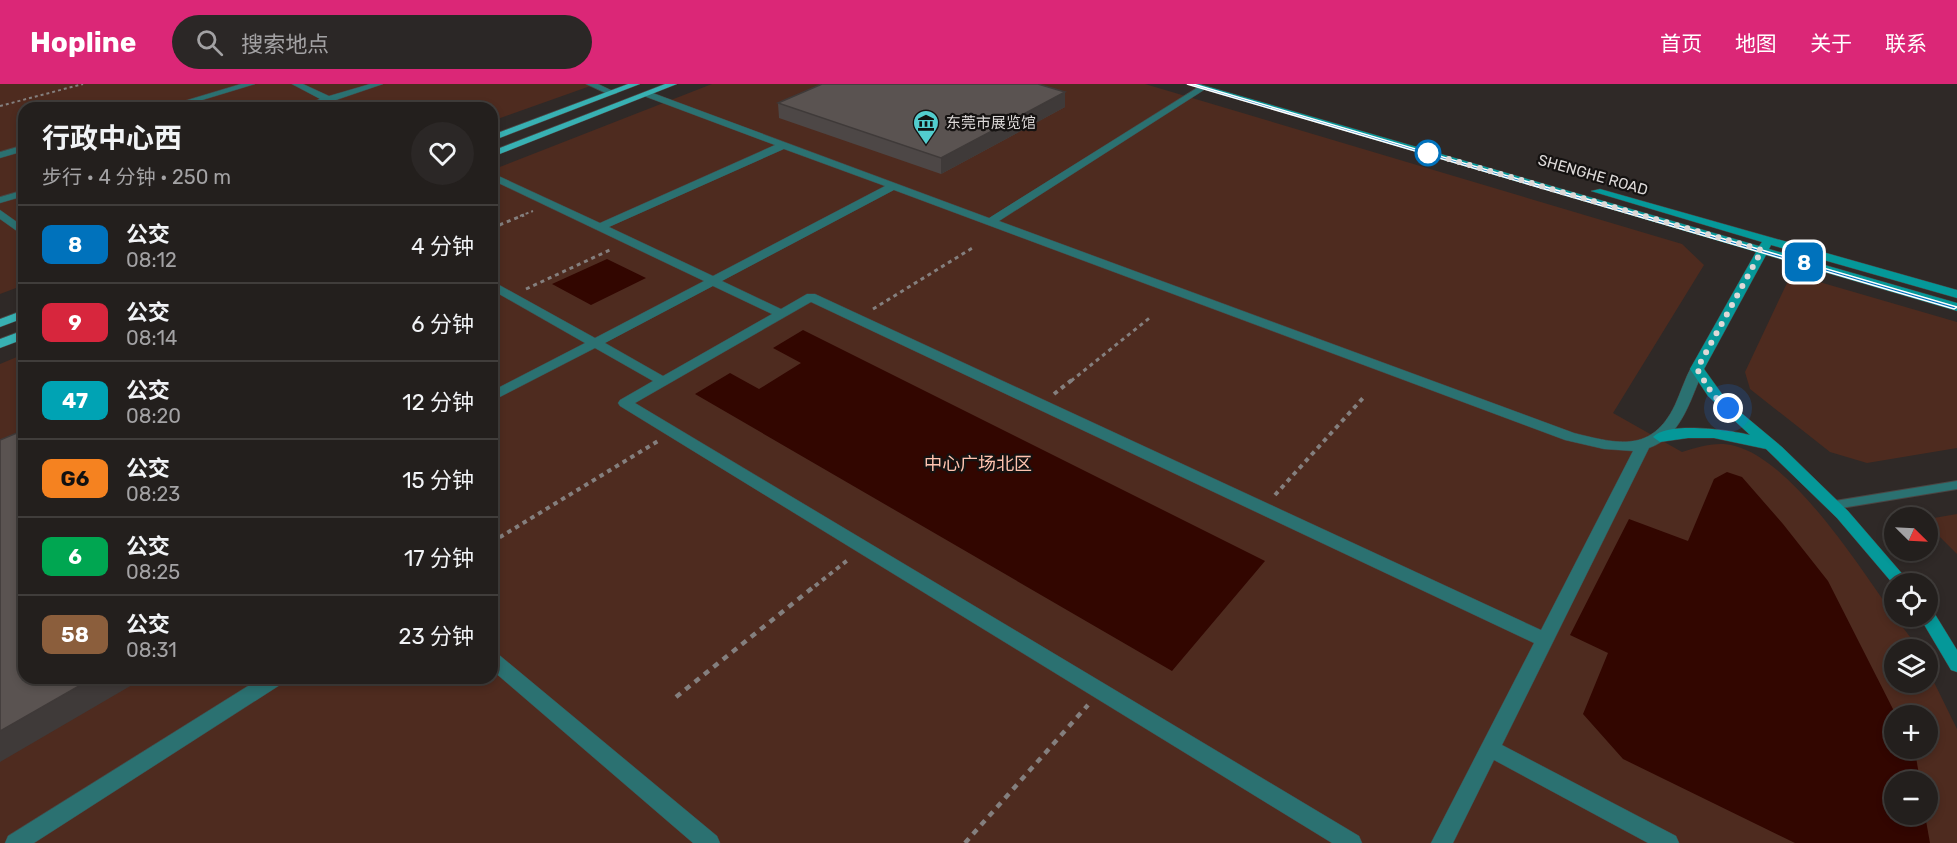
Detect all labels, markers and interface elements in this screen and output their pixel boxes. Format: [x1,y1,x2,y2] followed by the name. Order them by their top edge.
[172,15,592,69] search box
[30,26,136,59] text: Hopline
[193,26,226,59] icon: search
[241,31,329,58] text: 搜索地点
[1660,31,1702,56] text: 首页
[1735,31,1777,56] text: 地图
[1810,31,1852,56] text: 关于
[1885,31,1927,56] text: 联系
[911,108,941,146] museum icon: 东莞市展览馆
[946,114,1036,132] place label: 东莞市展览馆
[42,122,182,155] text: 行政中心西
[411,122,474,185] button: heart
[1415,140,1441,166] unlabelled marker
[1536,151,1650,199] street label: SHENGHE ROAD
[42,165,231,189] text: 步行 · 4 分钟 · 250 m
[126,221,170,248] text: 公交
[68,232,82,257] text: 8
[411,233,474,260] text: 4 分钟
[1784,242,1824,282] line badge: 8
[126,248,177,272] text: 08:12
[1797,250,1811,275] text: 8
[126,299,170,326] text: 公交
[68,310,82,335] text: 9
[411,311,474,338] text: 6 分钟
[126,326,178,350] text: 08:14
[126,377,170,404] text: 公交
[62,388,88,413] text: 47
[402,389,474,416] text: 12 分钟
[1713,393,1743,423] your location
[126,404,181,428] text: 08:20
[924,453,1032,475] park label: 中心广场北区
[126,455,170,482] text: 公交
[61,466,89,491] text: G6
[402,467,474,494] text: 15 分钟
[126,482,180,506] text: 08:23
[1884,507,1938,561] north arrow
[1884,507,1938,825] map controls
[126,533,170,560] text: 公交
[68,544,82,569] text: 6
[404,545,474,572] text: 17 分钟
[126,560,180,584] text: 08:25
[1884,573,1938,627] button: locate
[126,611,170,638] text: 公交
[61,622,89,647] text: 58
[398,623,474,650] text: 23 分钟
[126,638,177,662] text: 08:31
[1884,639,1938,693] button: layers
[1884,705,1938,759] button: +
[1884,771,1938,825] button: −

